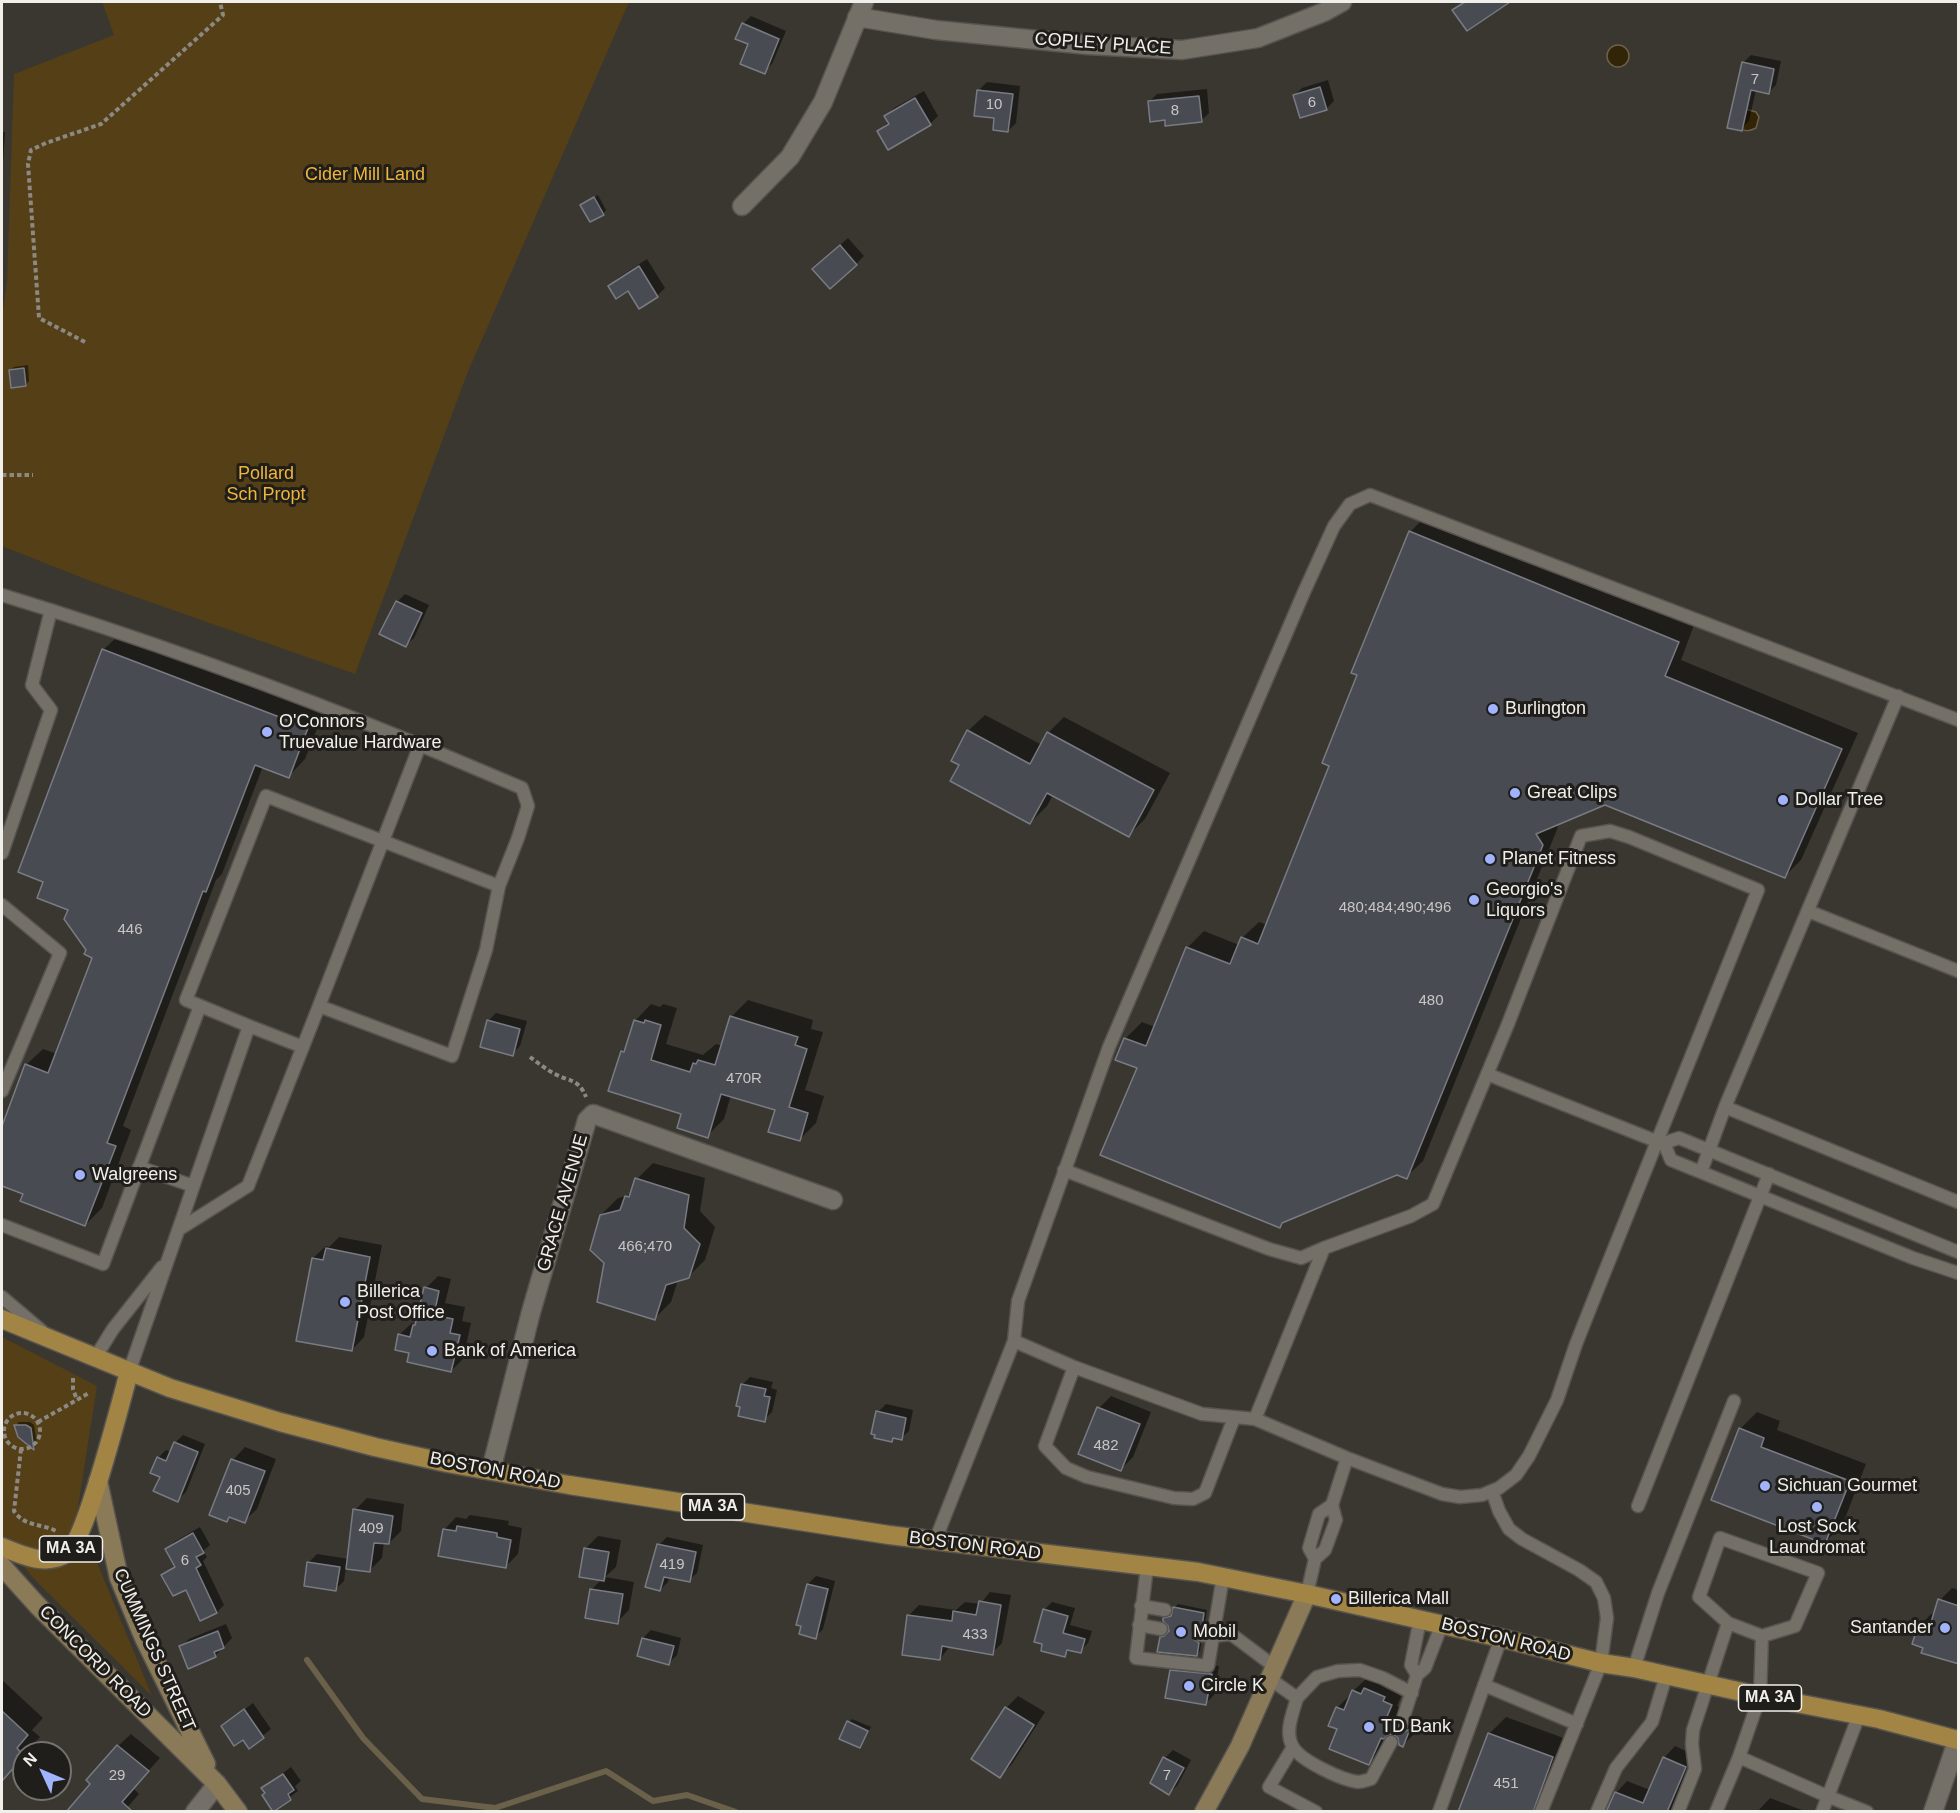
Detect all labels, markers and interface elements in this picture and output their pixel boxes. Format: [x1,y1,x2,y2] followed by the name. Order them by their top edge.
[1034,28,1172,60] street label: COPLEY PLACE
[1751,71,1759,89] house number: 7
[1308,94,1316,112] house number: 6
[986,96,1002,114] house number: 10
[1171,102,1179,120] house number: 8
[305,164,425,186] park label: Cider Mill Land
[226,463,306,506] park label: Pollard Sch Propt
[1505,698,1586,720] place label: Burlington
[1486,702,1500,716] marker: Burlington
[279,711,441,754] place label: O'Connors Truevalue Hardware
[260,725,274,739] marker: O'Connors Truevalue Hardware
[1527,782,1617,804] place label: Great Clips
[1508,786,1522,800] marker: Great Clips
[1795,789,1883,811] place label: Dollar Tree
[1776,793,1790,807] marker: Dollar Tree
[1502,848,1616,870] place label: Planet Fitness
[1483,852,1497,866] marker: Planet Fitness
[1486,879,1562,922] place label: Georgio's Liquors
[1467,893,1481,907] marker: Georgio's Liquors
[1339,899,1451,917] house number: 480;484;490;496
[117,921,143,939] house number: 446
[1418,992,1444,1010] house number: 480
[726,1070,762,1088] house number: 470R
[533,1132,593,1274] street label: GRACE AVENUE
[92,1164,177,1186] place label: Walgreens
[73,1168,87,1182] marker: Walgreens
[618,1238,672,1256] house number: 466;470
[357,1281,445,1324] place label: Billerica Post Office
[338,1295,352,1309] marker: Billerica Post Office
[444,1340,576,1362] place label: Bank of America
[425,1344,439,1358] marker: Bank of America
[1093,1437,1119,1455] house number: 482
[428,1448,562,1494] street label: BOSTON ROAD
[1777,1475,1917,1497] place label: Sichuan Gourmet
[1758,1479,1772,1493] marker: Sichuan Gourmet
[225,1482,251,1500] house number: 405
[682,1494,744,1520] road number: MA 3A
[1810,1500,1824,1514] marker: Lost Sock Laundromat
[1769,1516,1865,1558] place label: Lost Sock Laundromat
[358,1520,384,1538] house number: 409
[908,1527,1042,1565] street label: BOSTON ROAD
[40,1536,103,1562] road number: MA 3A
[181,1552,189,1570] house number: 6
[659,1556,685,1574] house number: 419
[108,1565,200,1735] street label: CUMMINGS STREET
[1348,1588,1449,1610] place label: Billerica Mall
[1329,1592,1343,1606] marker: Billerica Mall
[34,1601,156,1723] street label: CONCORD ROAD
[1439,1613,1573,1667] street label: BOSTON ROAD
[1850,1617,1933,1639] place label: Santander
[1193,1621,1236,1643] place label: Mobil
[1938,1621,1952,1635] marker: Santander
[1174,1625,1188,1639] marker: Mobil
[962,1626,988,1644] house number: 433
[1201,1675,1264,1697] place label: Circle K
[1182,1679,1196,1693] marker: Circle K
[1738,1685,1802,1711] road number: MA 3A
[1381,1716,1451,1738] place label: TD Bank
[1362,1720,1376,1734] marker: TD Bank
[12,1741,72,1801] north arrow
[20,1749,40,1770] text: N
[109,1767,125,1785] house number: 29
[1163,1767,1171,1785] house number: 7
[1493,1775,1519,1793] house number: 451

